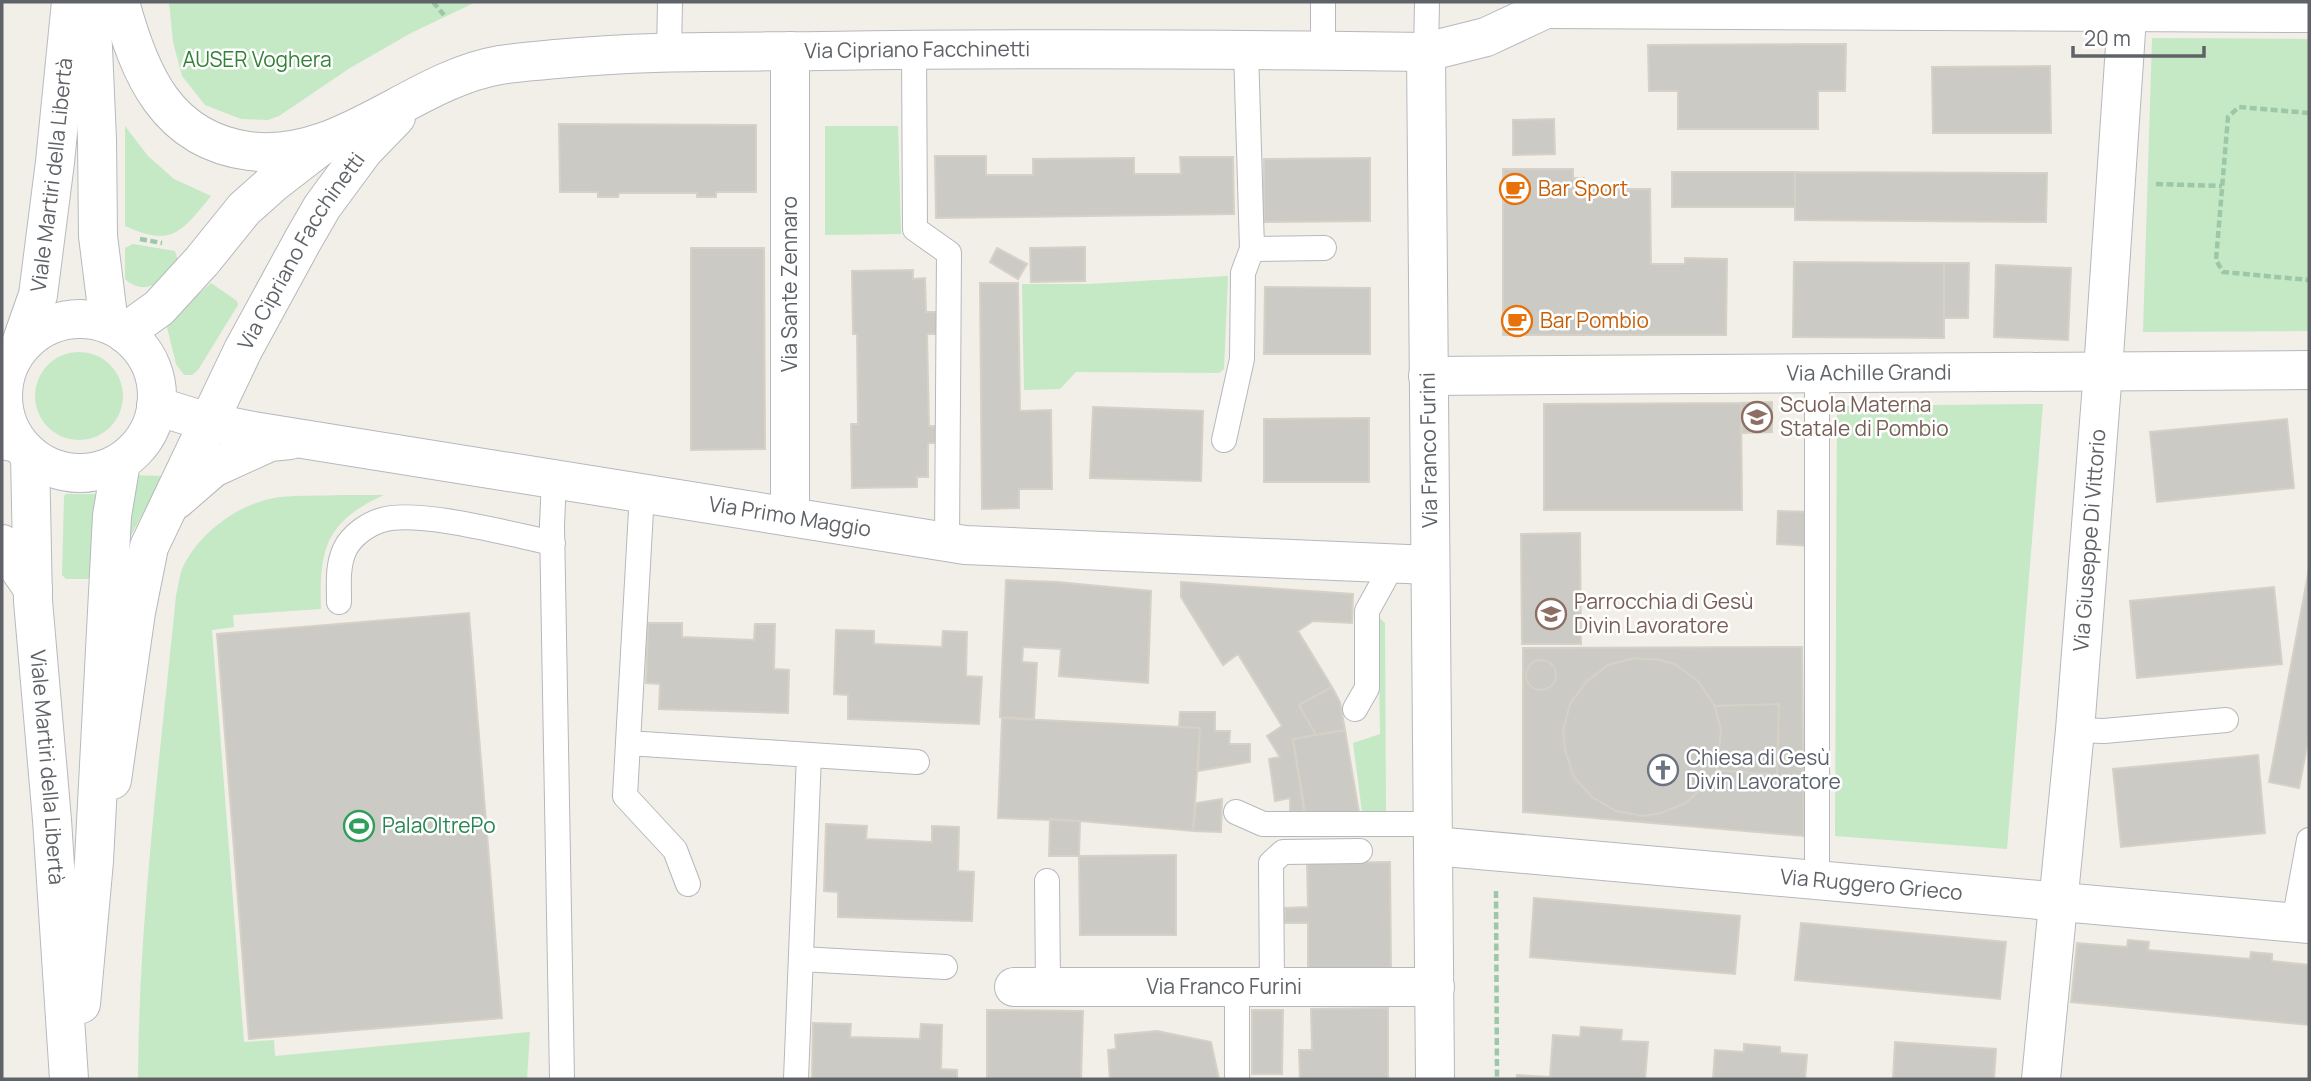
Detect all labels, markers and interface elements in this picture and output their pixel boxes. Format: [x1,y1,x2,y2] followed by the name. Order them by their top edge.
[2073,14,2204,58] scale bar
[2084,24,2131,52] text: 20 m
[804,34,1030,64] street label: Via Cipriano Facchinetti
[182,45,332,73] park label: AUSER Voghera
[24,56,78,294] street label: Viale Martiri della Libertà
[231,146,371,355] street label: Via Cipriano Facchinetti
[1498,172,1532,206] cafe icon: Bar Sport
[1538,174,1628,202] place label: Bar Sport
[775,196,803,372] street label: Via Sante Zennaro
[1500,304,1534,338] cafe icon: Bar Pombio
[1540,306,1649,334] place label: Bar Pombio
[1786,357,1952,387] street label: Via Achille Grandi
[1413,372,1443,528] street label: Via Franco Furini
[1780,390,1949,442] place label: Scuola Materna Statale di Pombio
[1740,400,1774,434] school or university icon: Scuola Materna Statale di Pombio
[2066,428,2111,652] street label: Via Giuseppe Di Vittorio
[707,489,873,543] street label: Via Primo Maggio
[1574,587,1754,639] place label: Parrocchia di Gesù Divin Lavoratore
[1534,597,1568,631] school or university icon: Parrocchia di Gesù Divin Lavoratore
[24,649,71,886] street label: Viale Martiri della Libertà
[1686,743,1841,795] place label: Chiesa di Gesù Divin Lavoratore
[1646,753,1680,787] church icon: Chiesa di Gesù Divin Lavoratore
[342,809,376,843] sports icon: PalaOltrePo
[382,811,496,839] place label: PalaOltrePo
[1779,862,1964,906] street label: Via Ruggero Grieco
[1146,972,1302,1000] street label: Via Franco Furini

